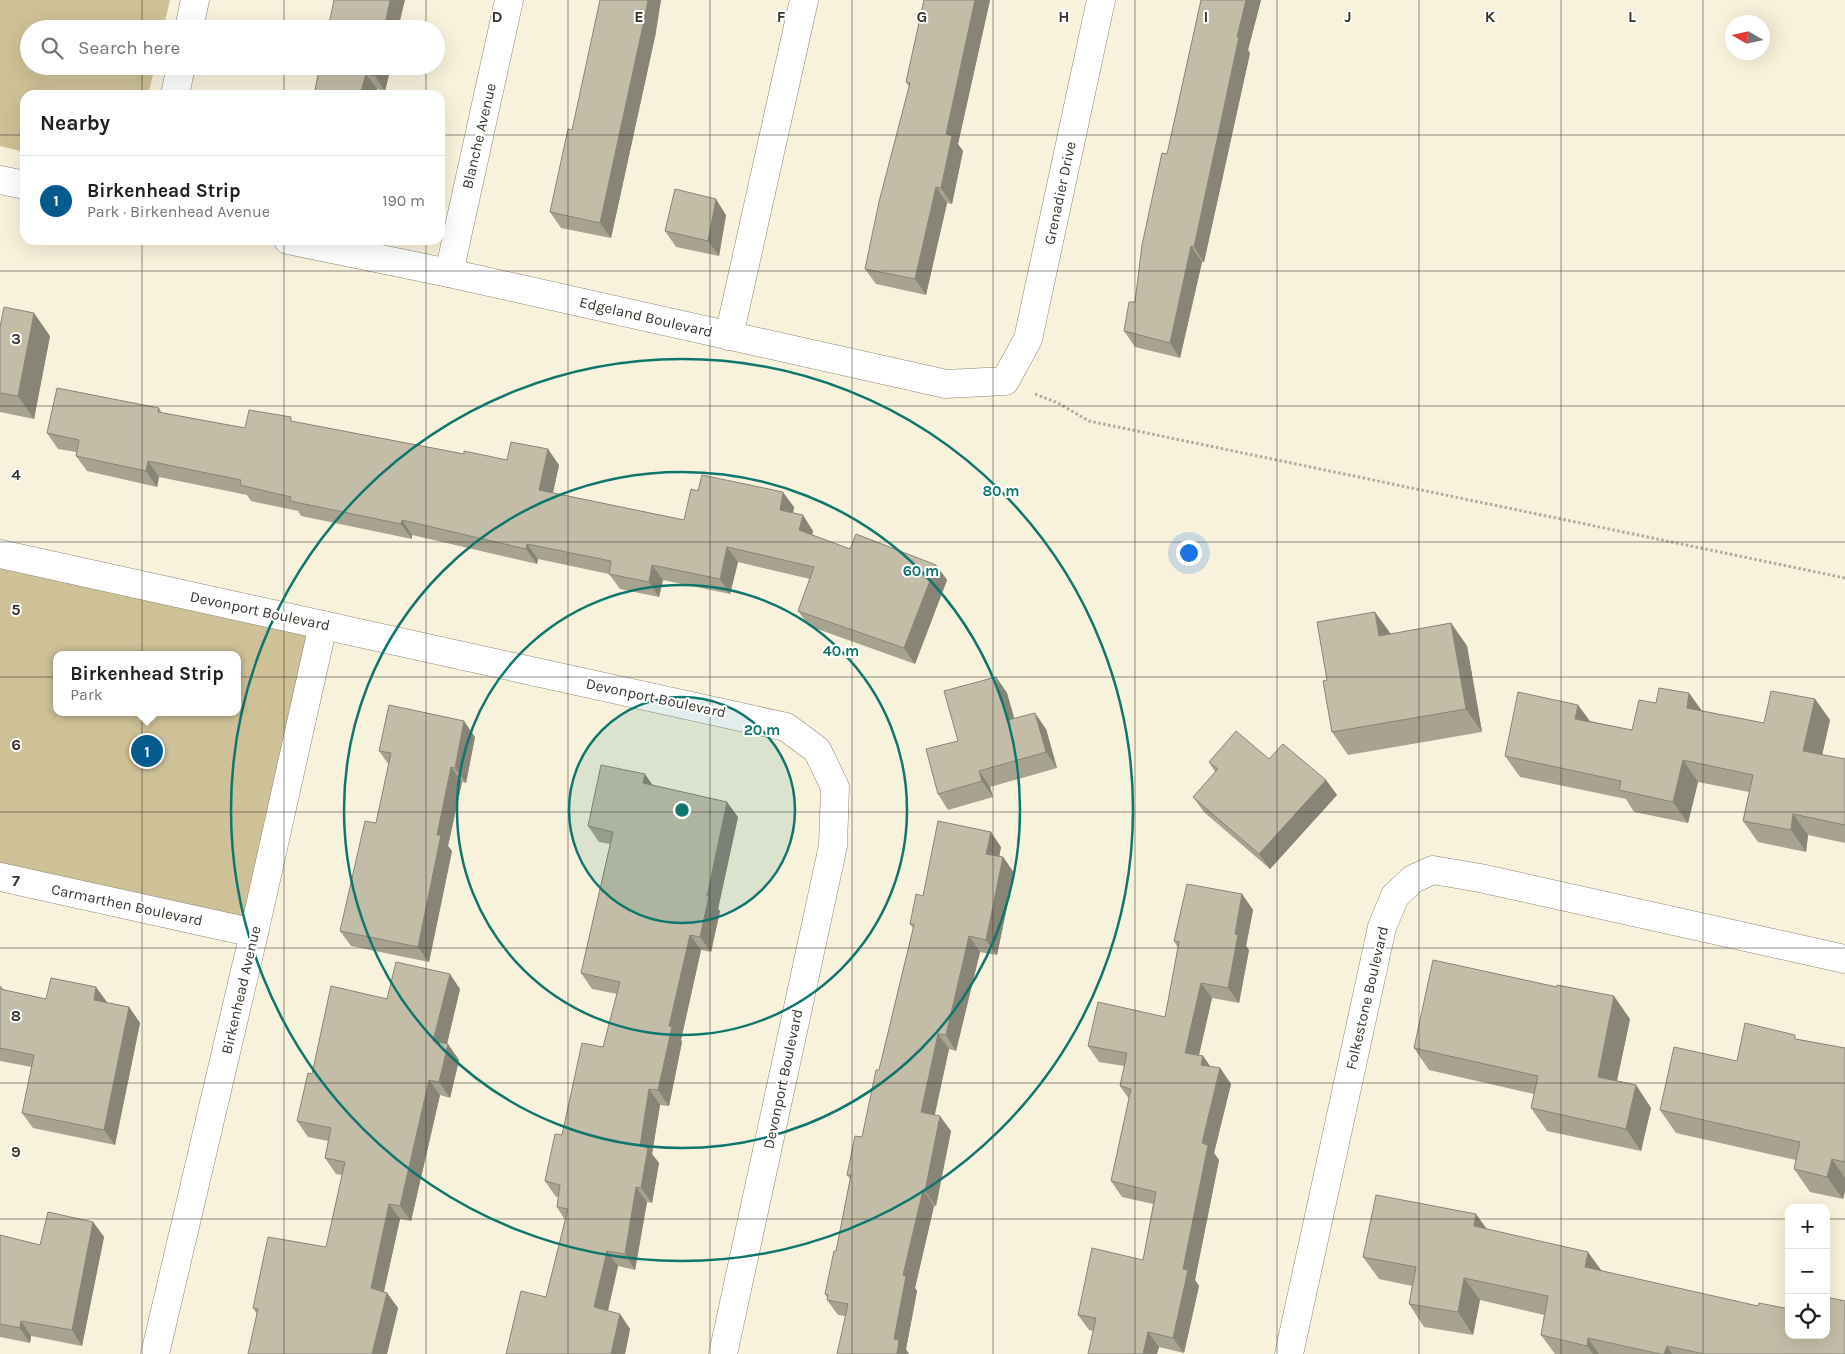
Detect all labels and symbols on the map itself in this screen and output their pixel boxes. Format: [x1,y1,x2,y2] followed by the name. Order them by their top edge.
[492,7,503,26] text: D
[634,7,644,26] text: E
[777,7,786,26] text: F
[917,7,927,26] text: G
[1058,7,1070,26] text: H
[1204,7,1208,26] text: I
[1344,7,1352,26] text: J
[1485,7,1496,26] text: K
[1628,7,1636,26] text: L
[1725,15,1770,60] north arrow
[458,81,500,191] street label: Blanche Avenue
[1040,140,1080,246] street label: Grenadier Drive
[578,293,714,341] street label: Edgeland Boulevard
[11,329,21,348] text: 3
[11,465,21,484] text: 4
[982,482,1020,500] text: 80 m
[1176,540,1202,566] your location
[903,562,939,580] text: 60 m
[188,587,332,635] street label: Devonport Boulevard
[11,600,21,619] text: 5
[823,642,859,660] text: 40 m
[584,674,728,722] street label: Devonport Boulevard
[744,721,780,739] text: 20 m
[131,732,163,770] pin: 1
[11,735,21,754] text: 6
[673,801,691,819] centre of rings
[12,871,20,890] text: 7
[50,880,204,930] street label: Carmarthen Boulevard
[217,924,265,1056] street label: Birkenhead Avenue
[1342,925,1392,1071] street label: Folkestone Boulevard
[11,1006,21,1025] text: 8
[759,1007,807,1151] street label: Devonport Boulevard
[11,1142,21,1161] text: 9

